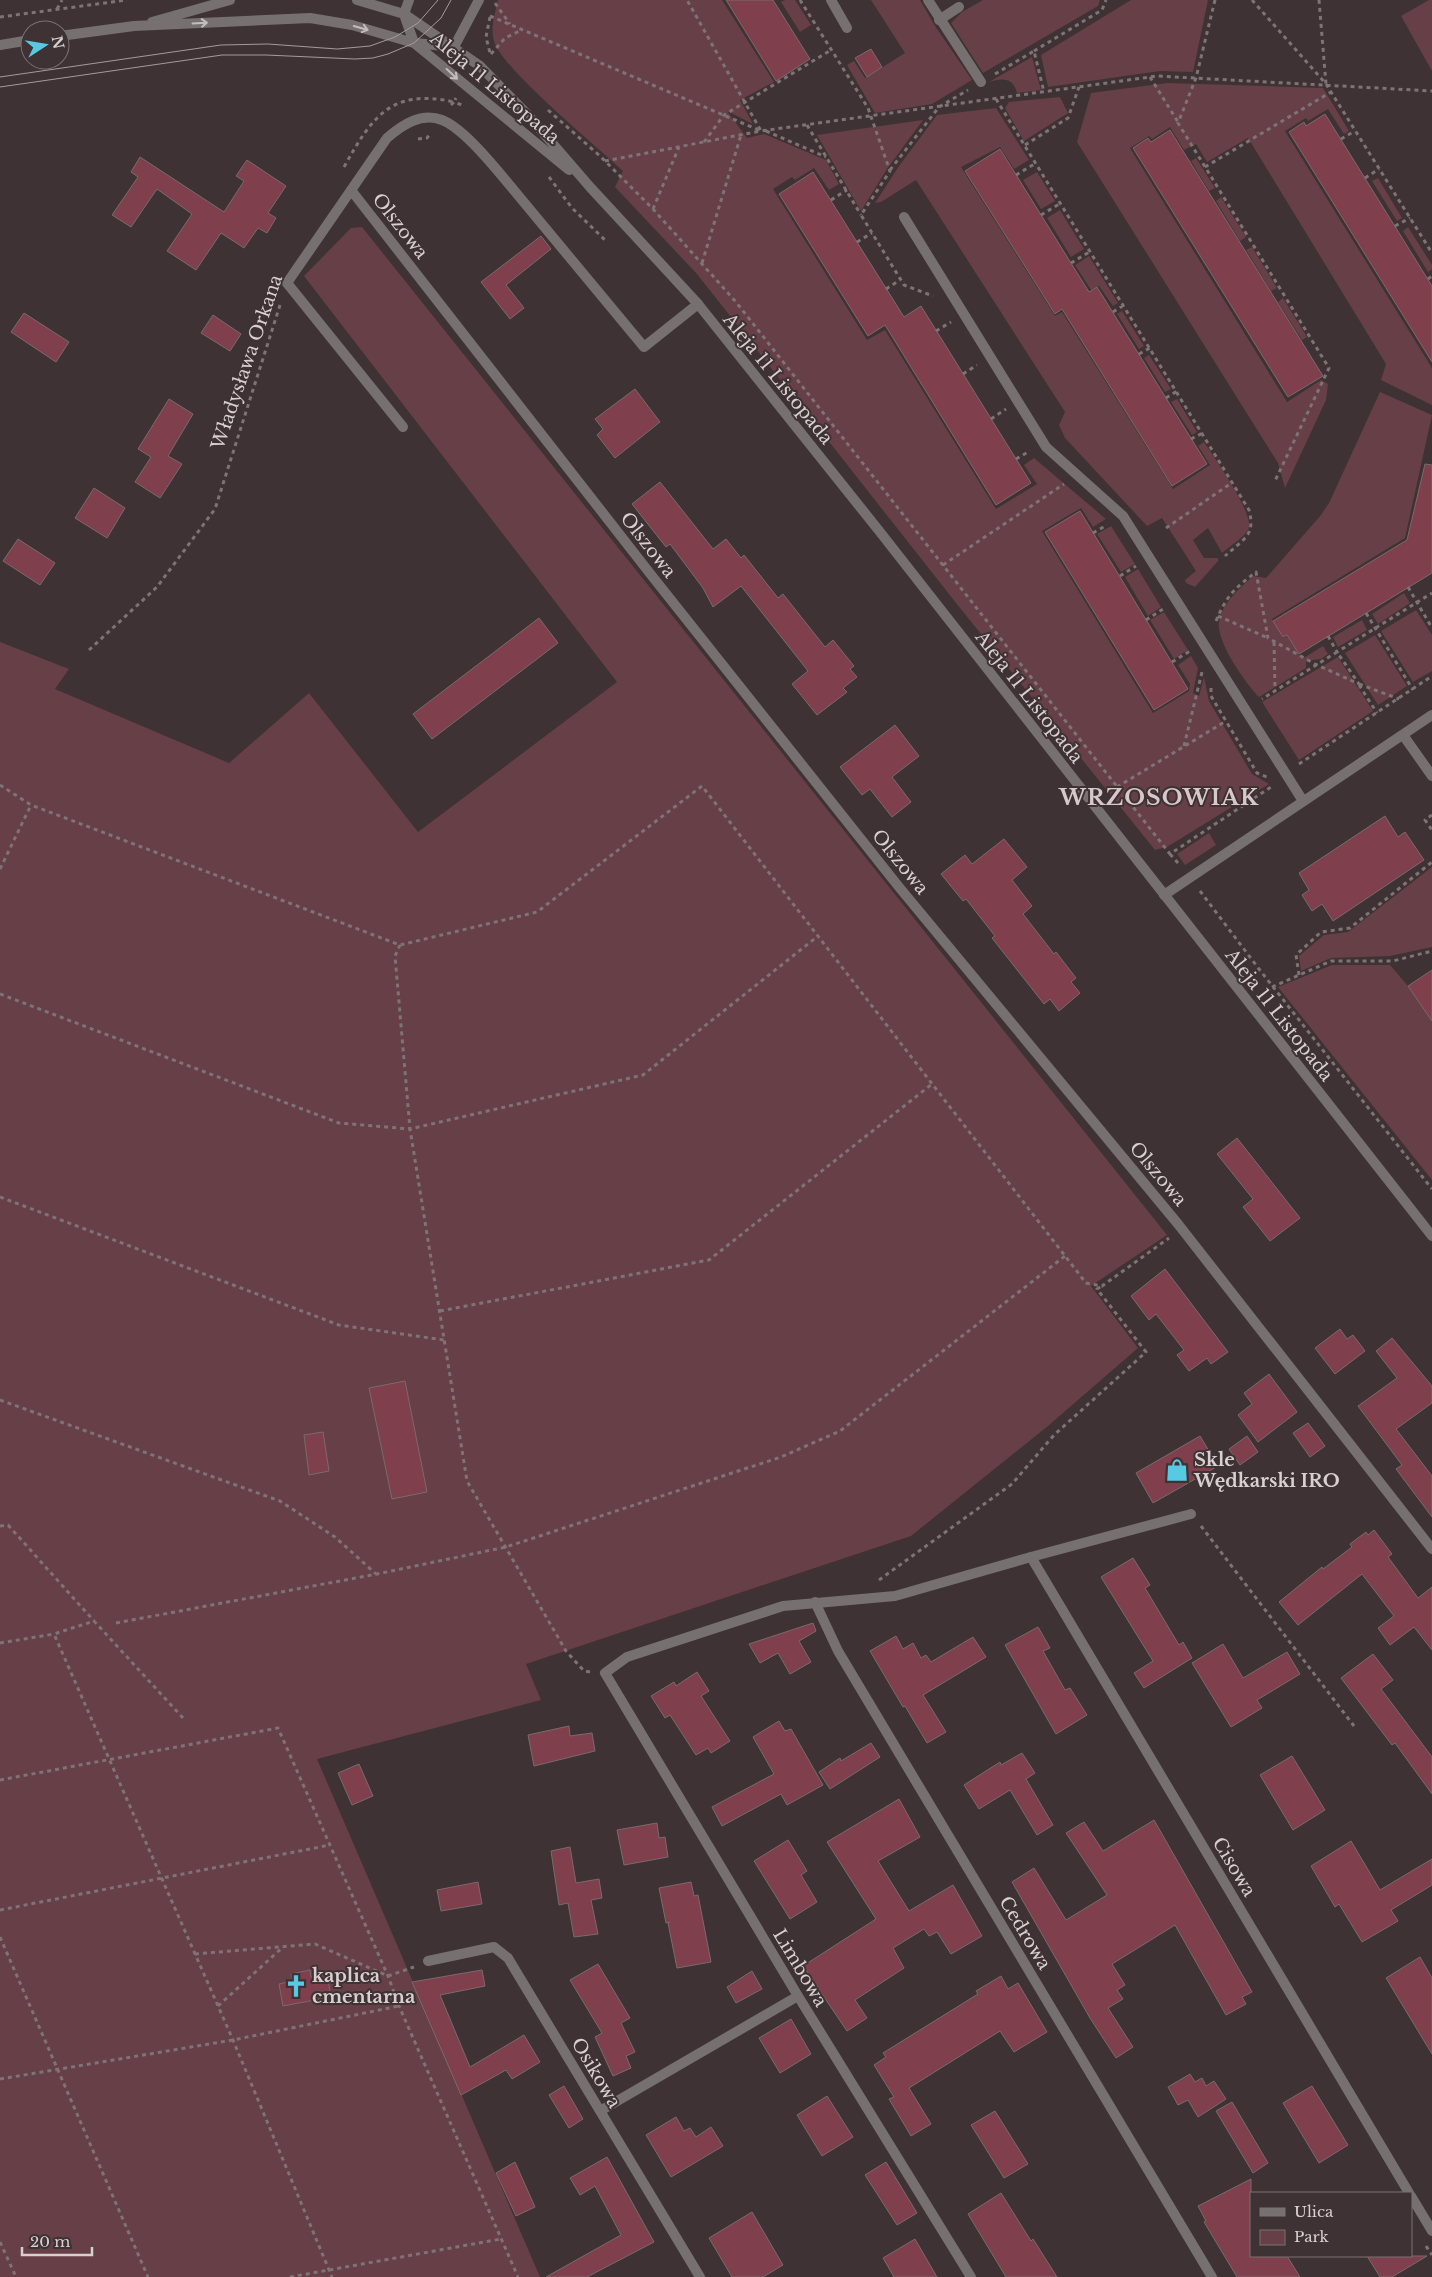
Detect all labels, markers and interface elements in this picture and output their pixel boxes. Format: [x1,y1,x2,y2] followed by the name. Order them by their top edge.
[192,19,208,28] one-way arrow
[20,20,70,70] north arrow
[353,23,369,33] one-way arrow
[425,27,564,149] street label: Aleja 11 Listopada
[48,34,68,51] text: N
[445,68,458,80] one-way arrow
[368,189,433,263] street label: Olszowa
[206,272,287,453] street label: Władysława Orkana
[718,308,838,449] street label: Aleja 11 Listopada
[616,508,681,582] street label: Olszowa
[970,626,1088,768] street label: Aleja 11 Listopada
[1058,784,1259,811] district label: WRZOSOWIAK
[867,825,933,899] street label: Olszowa
[1220,944,1338,1086] street label: Aleja 11 Listopada
[1125,1137,1191,1211] street label: Olszowa
[1193,1449,1340,1492] place label: Skle Wędkarski IRO
[1164,1457,1190,1483] shop icon: Skle Wędkarski IRO
[1208,1833,1260,1901] street label: Cisowa
[994,1892,1056,1974] street label: Cedrowa
[768,1925,832,2011] street label: Limbowa
[312,1965,416,2008] place label: kaplica cmentarna
[283,1973,309,1999] church icon: kaplica cmentarna
[566,2034,626,2112] street label: Osikowa
[1250,2192,1412,2257] legend
[1294,2202,1334,2221] text: Ulica
[22,2224,92,2256] scale bar
[1294,2227,1330,2246] text: Park
[30,2232,70,2251] text: 20 m

